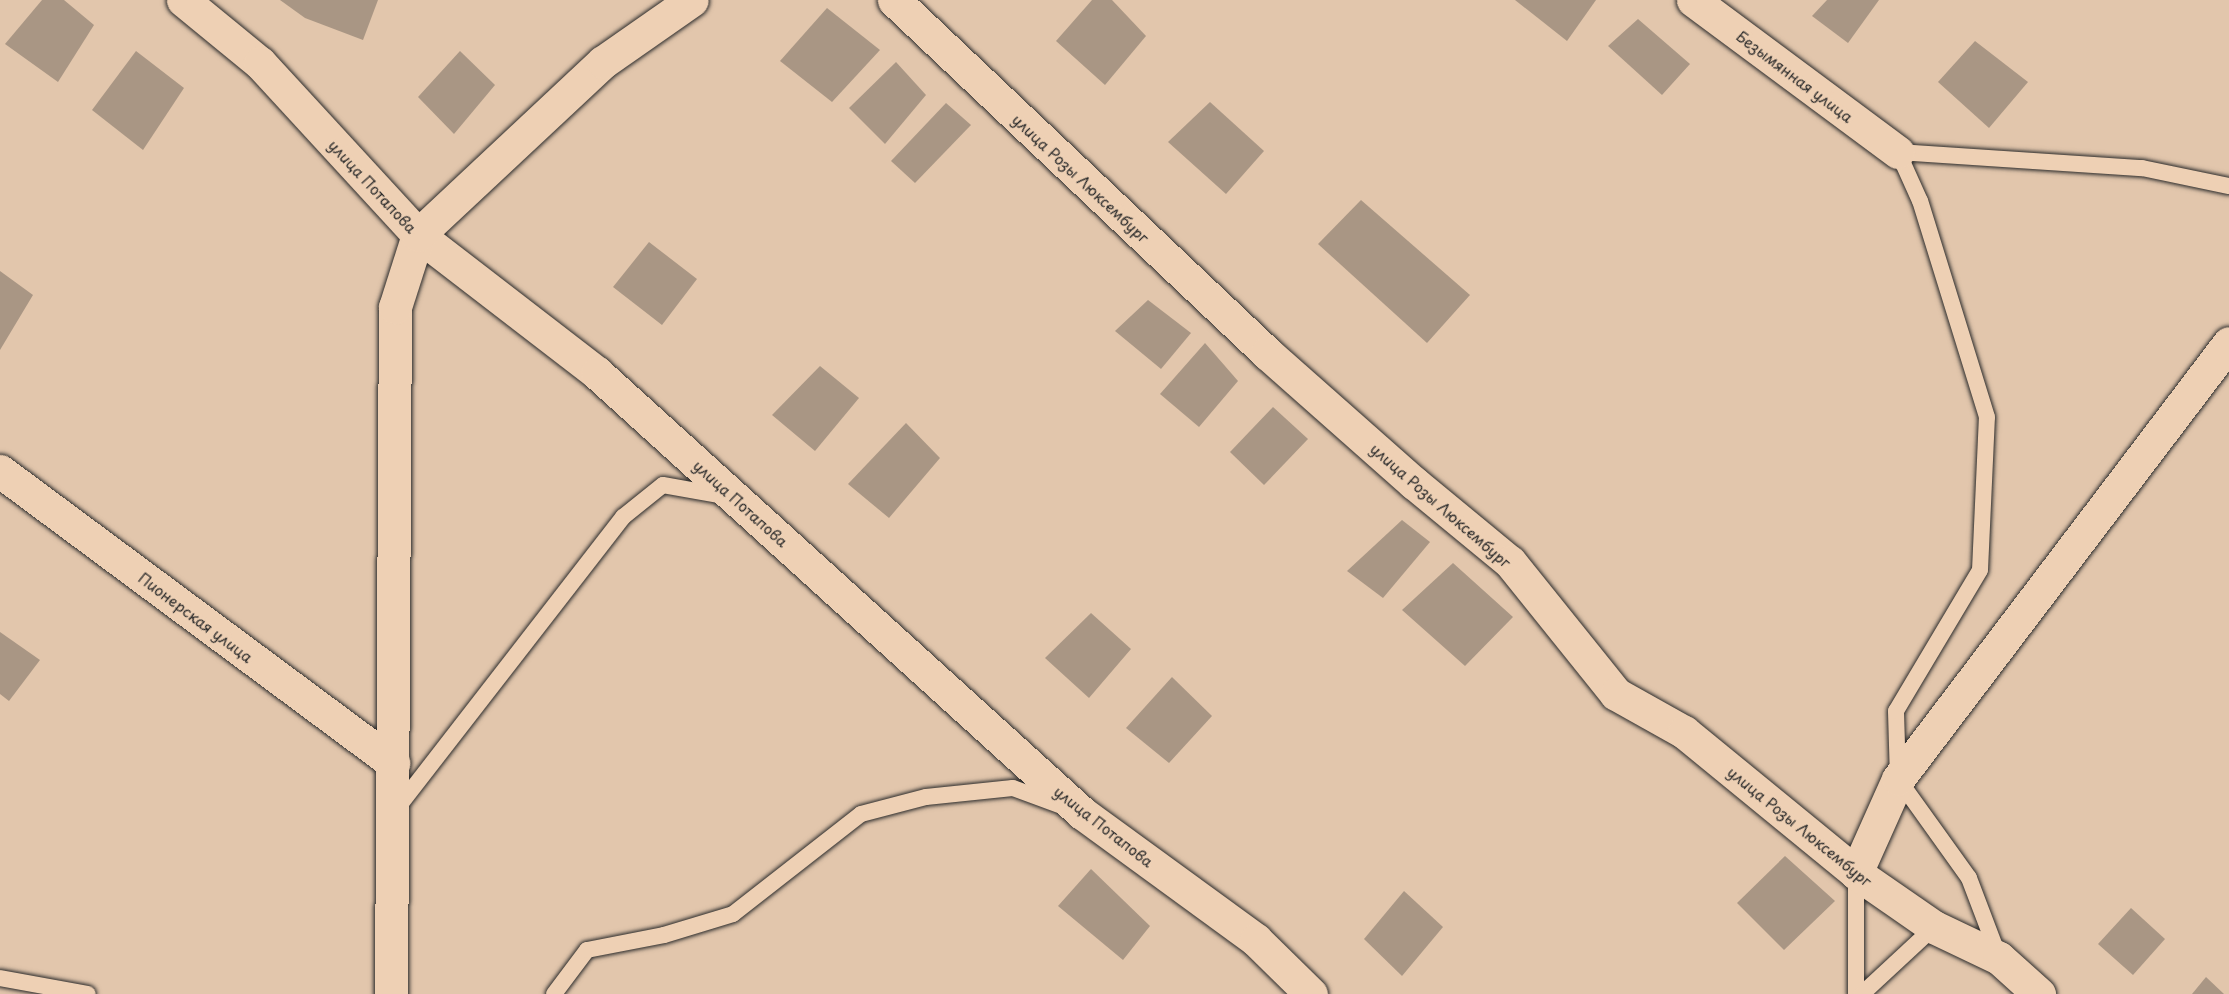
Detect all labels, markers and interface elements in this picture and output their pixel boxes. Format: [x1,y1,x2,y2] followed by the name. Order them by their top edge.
[1733,26,1857,126] street label: Безымянная улица
[1008,109,1154,247] street label: улица Розы Люксембург
[325,135,421,237] street label: улица Потапова
[1366,439,1516,571] street label: улица Розы Люксембург
[690,456,792,550] street label: улица Потапова
[135,568,257,666] street label: Пионерская улица
[1724,762,1876,890] street label: улица Розы Люксембург
[1050,781,1158,871] street label: улица Потапова

